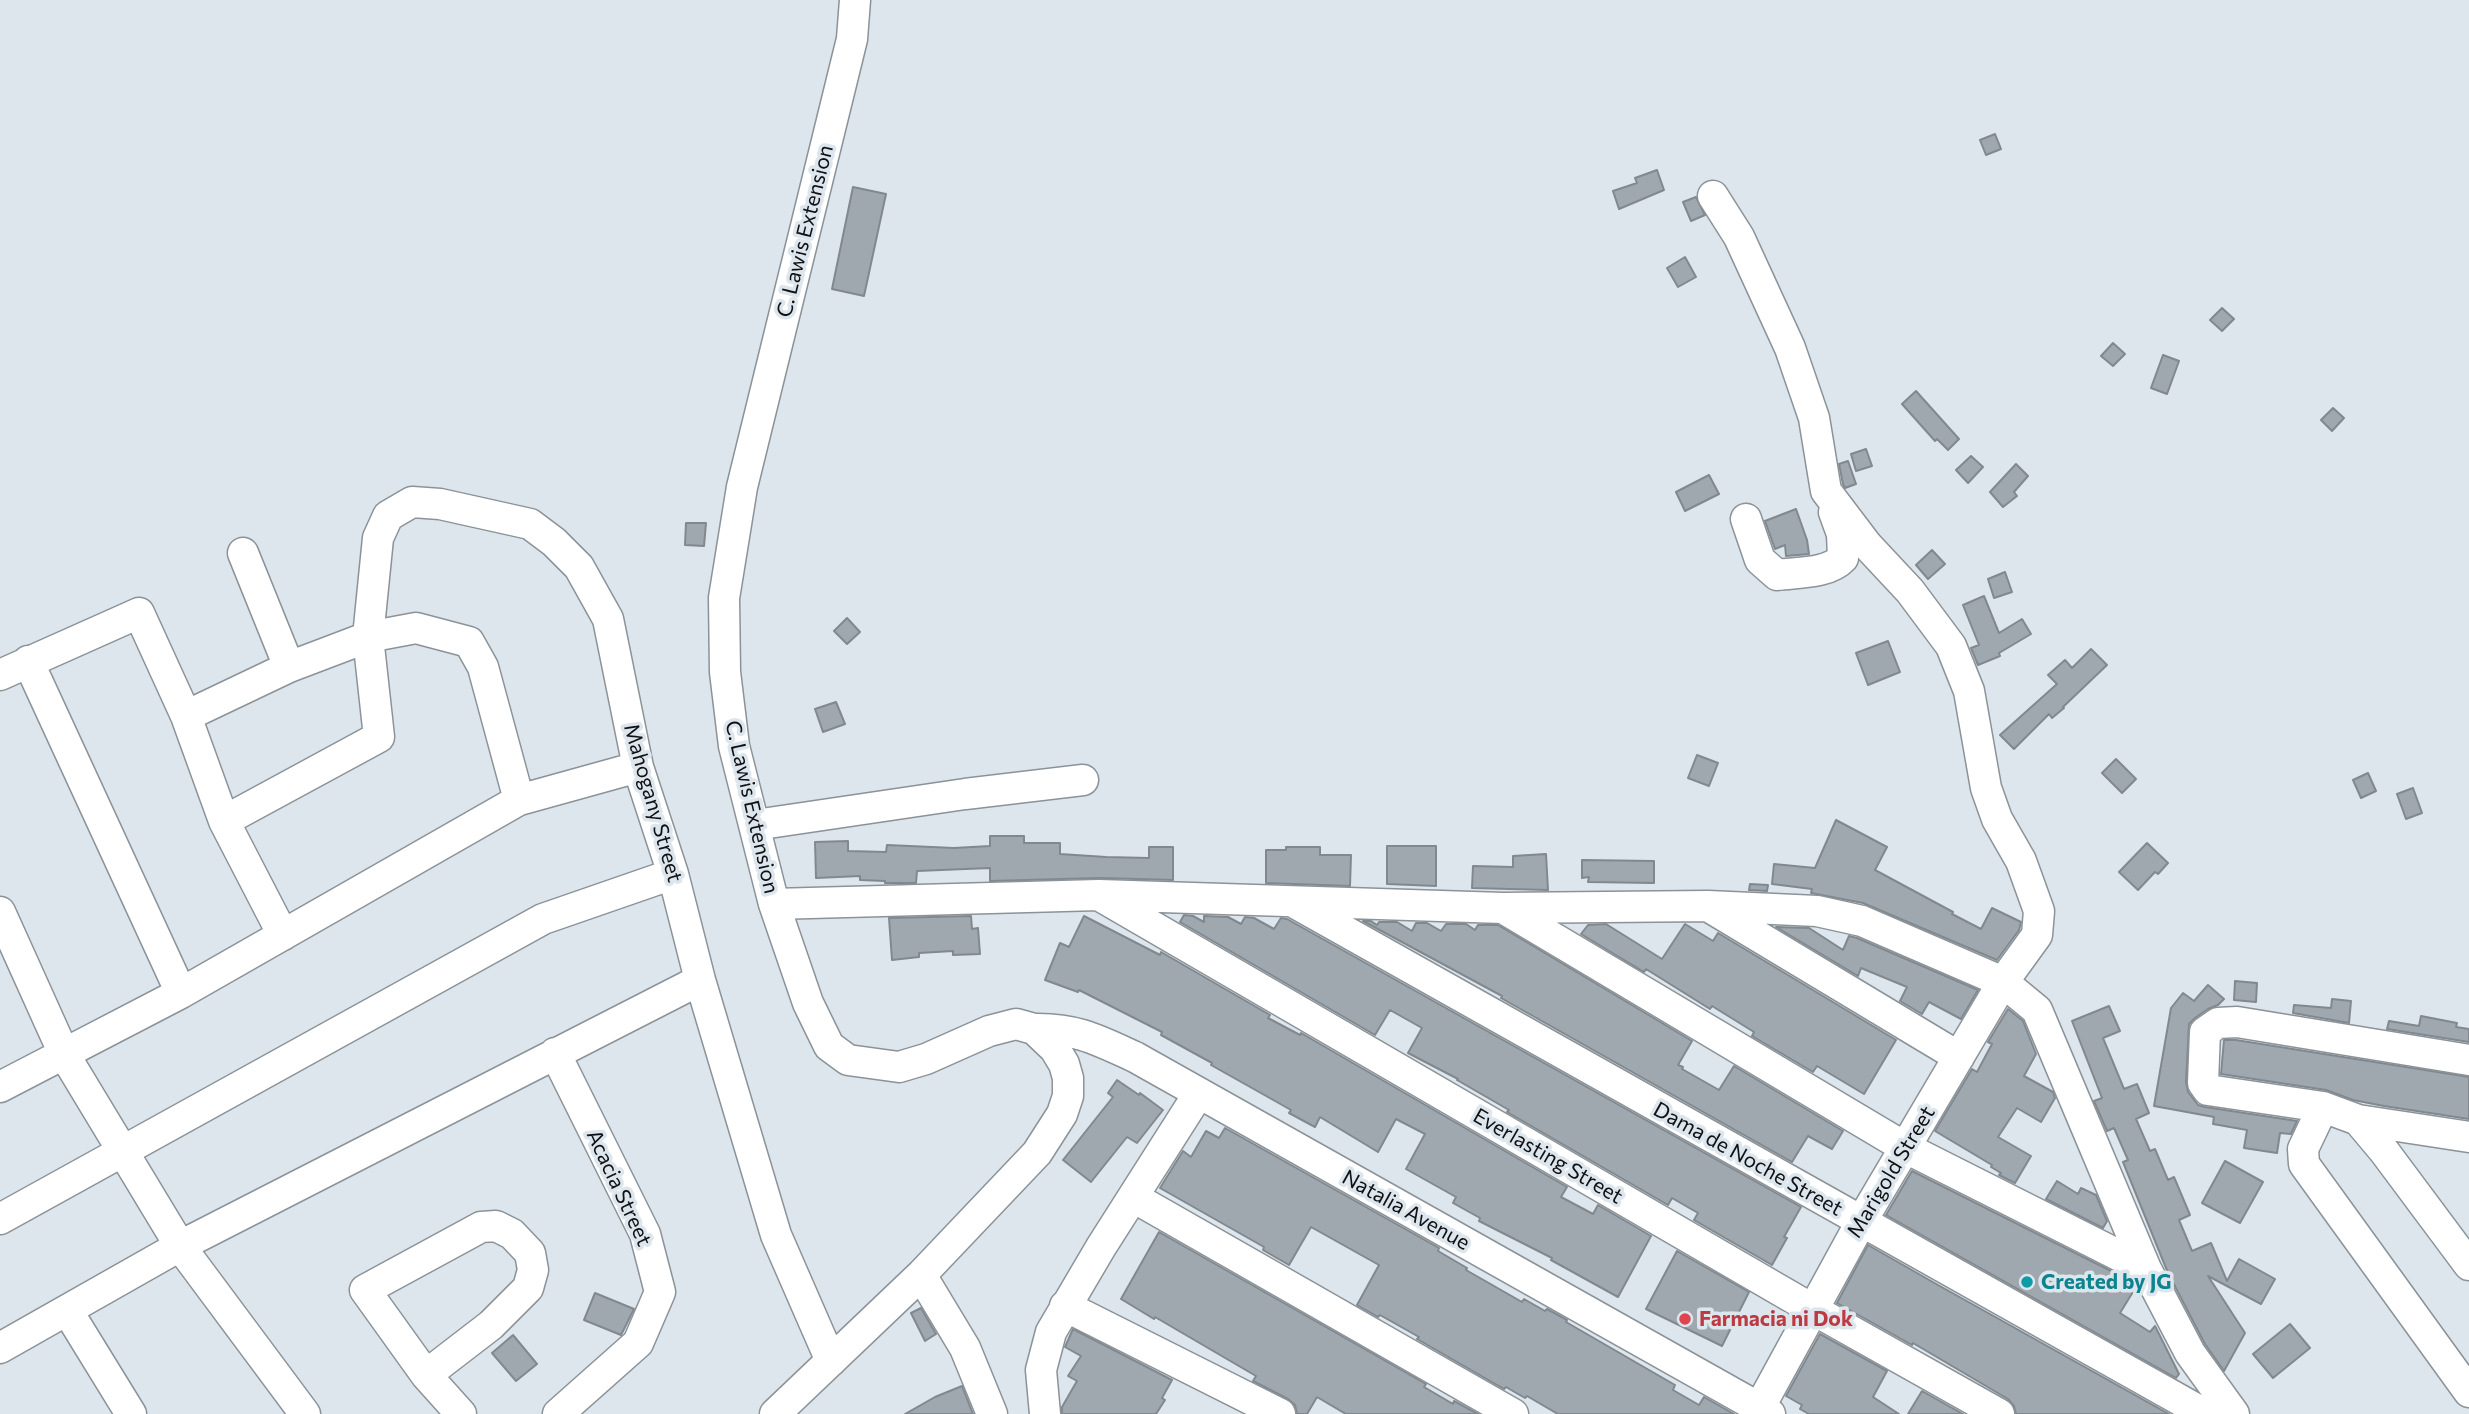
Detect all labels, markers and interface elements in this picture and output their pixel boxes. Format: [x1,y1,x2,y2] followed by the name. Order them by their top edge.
[771,142,839,320] street label: C. Lawis Extension
[720,718,784,896] street label: C. Lawis Extension
[618,721,688,885] street label: Mahogany Street
[1649,1097,1847,1221] street label: Dama de Noche Street
[1842,1102,1940,1242] street label: Marigold Street
[1469,1103,1627,1209] street label: Everlasting Street
[581,1126,657,1250] street label: Acacia Street
[1338,1165,1474,1255] street label: Natalia Avenue
[2041,1269,2172,1295] place label: Created by JG
[2019,1274,2035,1290] marker: Created by JG
[1699,1306,1853,1332] place label: Farmacia ni Dok
[1677,1311,1693,1327] marker: Farmacia ni Dok

